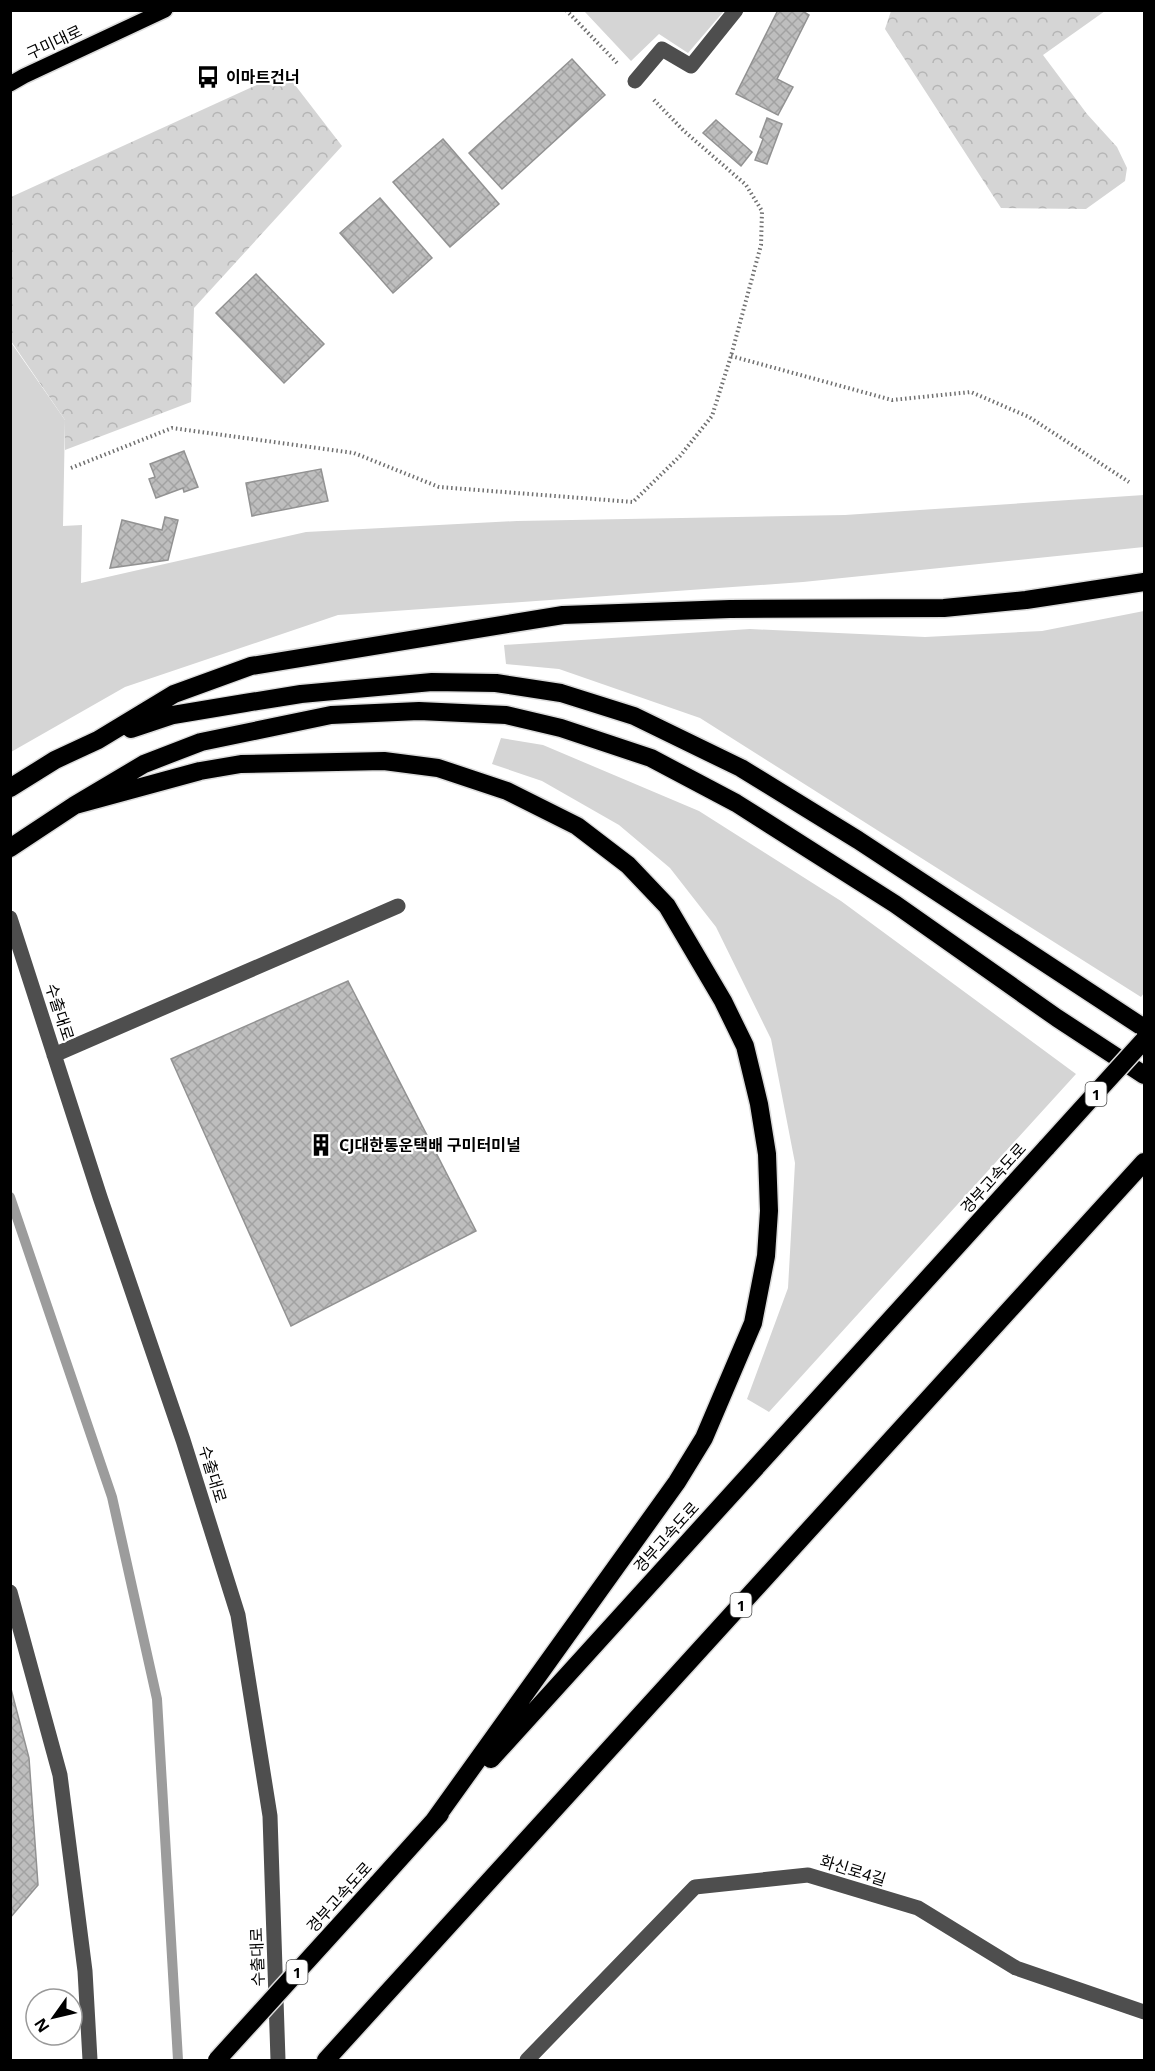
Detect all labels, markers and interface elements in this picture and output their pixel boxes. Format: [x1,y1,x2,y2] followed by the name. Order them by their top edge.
[23,19,86,64] street label: 구미대로
[195,64,221,90] bus stop icon: 이마트건너
[226,66,300,88] place label: 이마트건너
[40,981,80,1044] street label: 수출대로
[1086,1082,1106,1106] road number: 1
[308,1132,334,1158] building icon: CJ대한통운택배 구미터미널
[339,1134,521,1156] place label: CJ대한통운택배 구미터미널
[955,1138,1031,1218] street label: 경부고속도로
[194,1443,232,1506] street label: 수출대로
[628,1497,704,1577] street label: 경부고속도로
[730,1593,752,1617] road number: 1
[817,1850,889,1890] street label: 화신로4길
[301,1857,377,1937] street label: 경부고속도로
[245,1927,269,1987] street label: 수출대로
[286,1960,308,1984] road number: 1
[24,1987,84,2047] north arrow
[29,2014,54,2037] text: N

